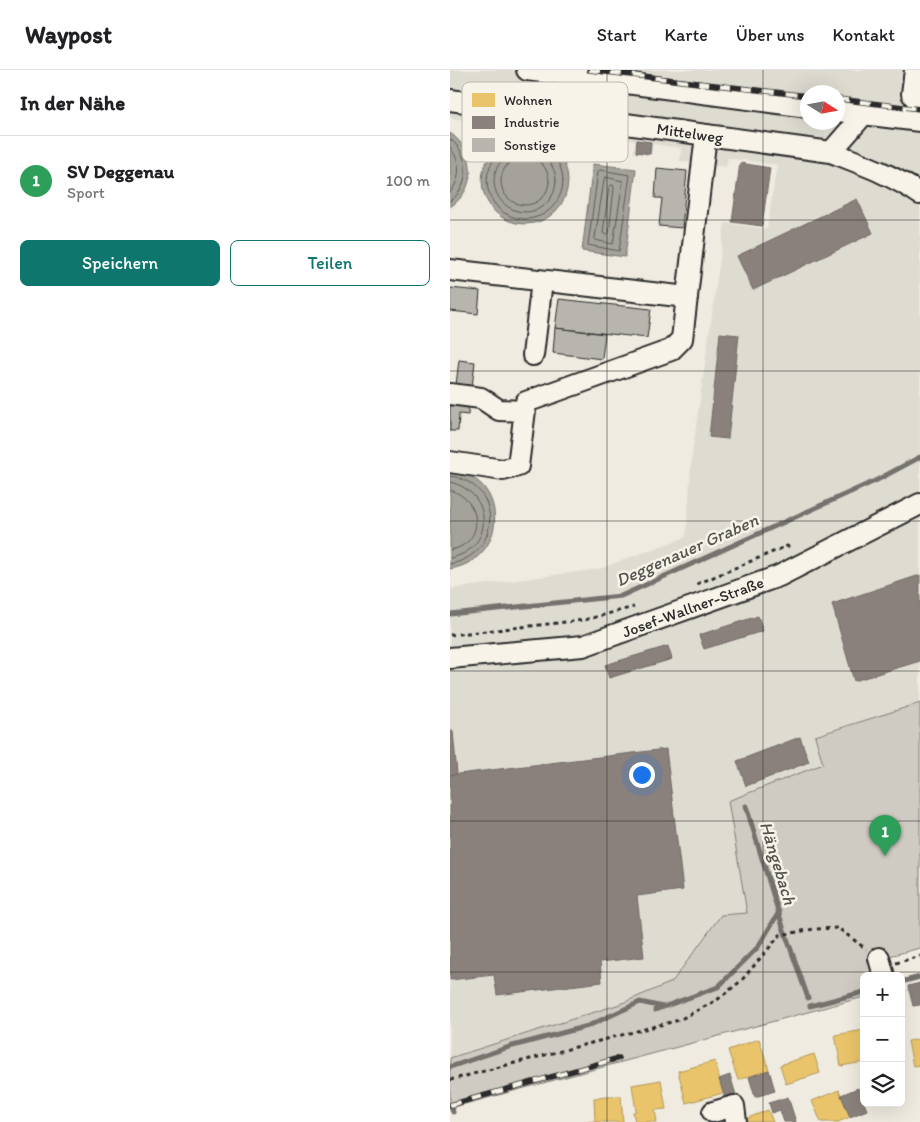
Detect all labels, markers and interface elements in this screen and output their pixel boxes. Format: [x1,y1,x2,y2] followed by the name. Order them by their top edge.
[25,20,112,49] text: Waypost
[597,24,636,46] text: Start
[664,24,708,46] text: Karte
[736,24,805,46] text: Über uns
[833,24,895,46] text: Kontakt
[462,82,628,162] legend
[800,85,845,130] north arrow
[20,90,125,115] text: In der Nähe
[504,92,552,109] text: Wohnen
[504,114,560,131] text: Industrie
[655,119,725,147] street label: Mittelweg
[504,137,556,154] text: Sonstige
[67,160,174,183] text: SV Deggenau
[32,171,40,190] text: 1
[386,171,430,190] text: 100 m
[67,183,105,202] text: Sport
[20,240,220,286] button: Speichern
[230,240,430,286] button: Teilen
[612,508,762,591] water label: Deggenauer Graben
[620,572,767,641] street label: Josef-Wallner-Straße
[629,762,655,788] your location
[869,815,901,856] pin: 1
[755,819,801,908] water label: Hängebach
[860,972,905,1107] map controls
[860,972,905,1017] button: +
[860,1017,905,1062] button: −
[860,1062,905,1107] button: layers

